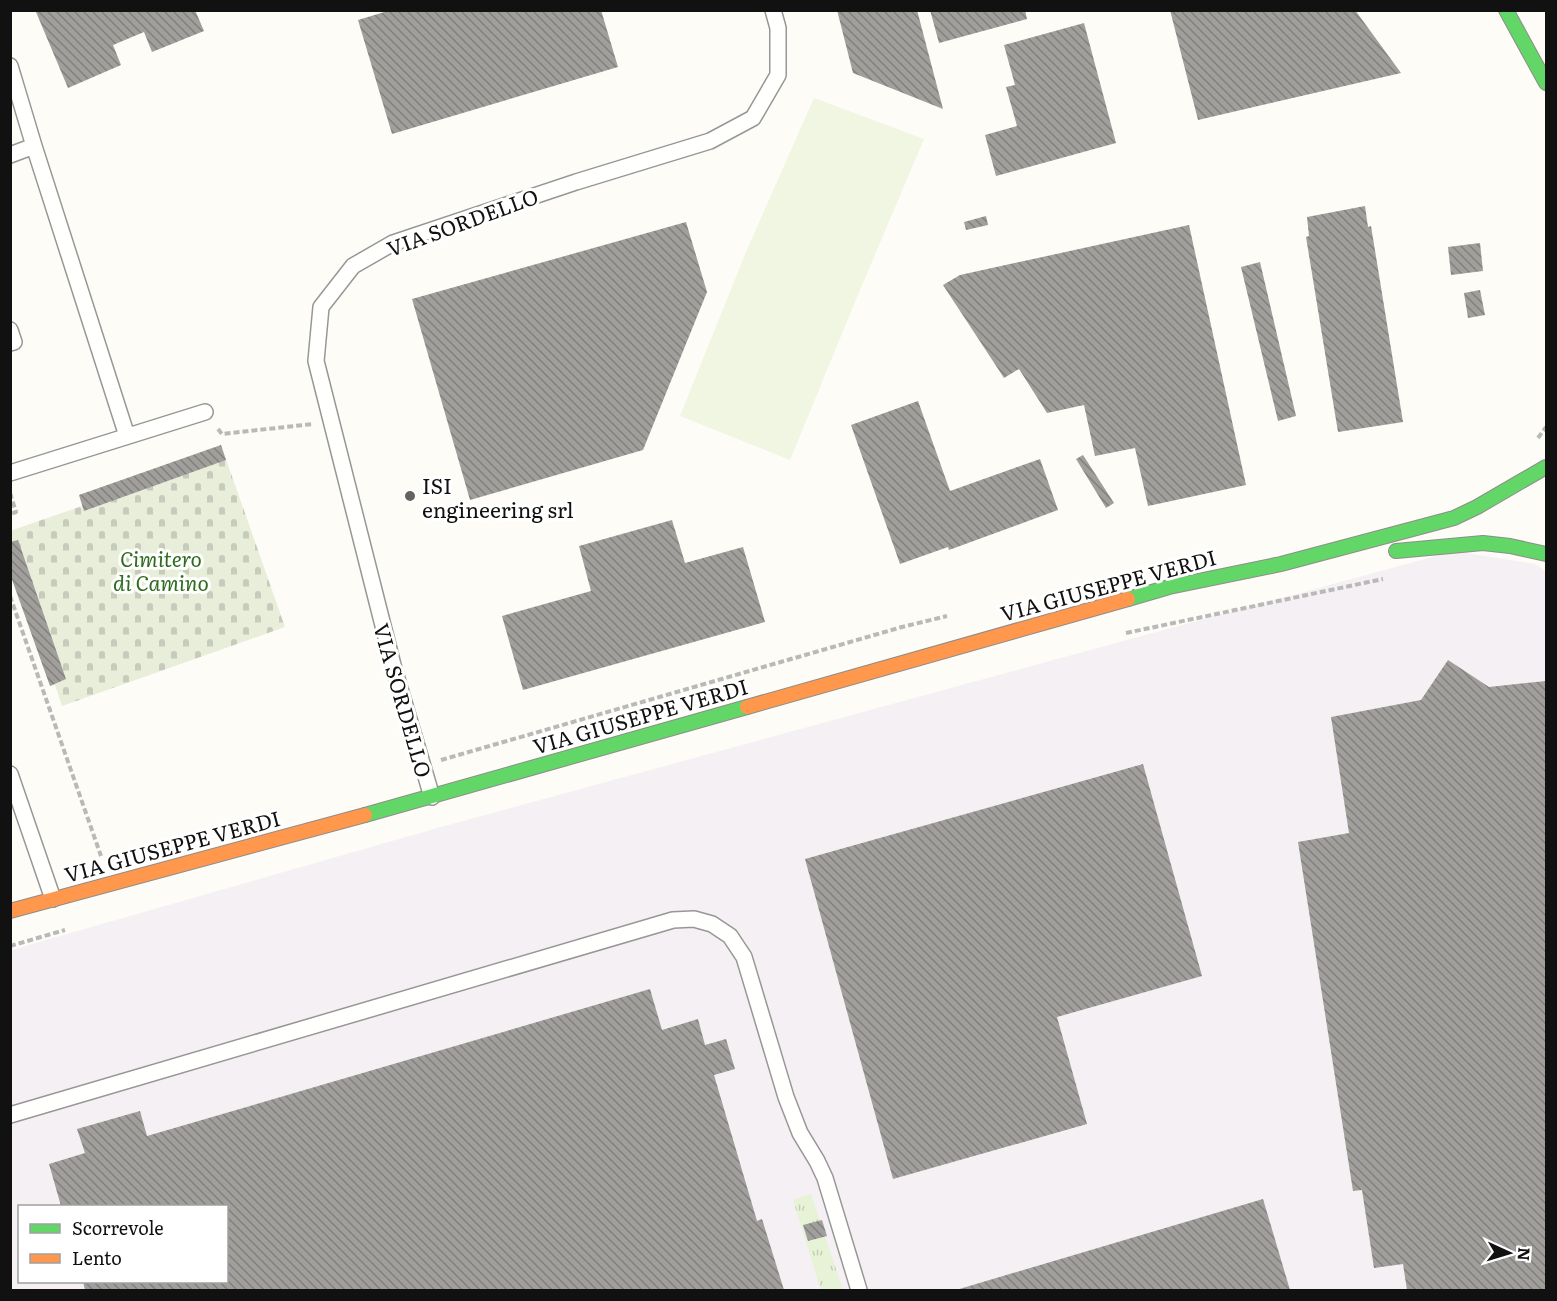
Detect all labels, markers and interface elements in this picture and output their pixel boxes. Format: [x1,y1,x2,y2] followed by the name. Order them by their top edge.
[382,179,542,263] street label: VIA SORDELLO
[422,469,573,524] place label: ISI engineering srl
[403,489,417,503] marker: ISI engineering srl
[997,540,1219,628] street label: VIA GIUSEPPE VERDI
[113,542,209,597] park label: Cimitero di Camino
[367,619,441,781] street label: VIA SORDELLO
[529,669,751,761] street label: VIA GIUSEPPE VERDI
[61,801,283,889] street label: VIA GIUSEPPE VERDI
[18,1205,228,1283] legend
[72,1214,164,1241] text: Scorrevole
[1479,1223,1539,1283] north arrow
[72,1244,122,1271] text: Lento
[1513,1247,1537,1262] text: N

